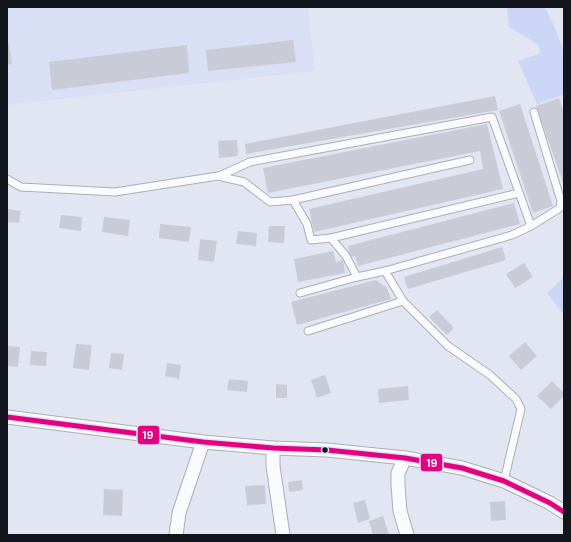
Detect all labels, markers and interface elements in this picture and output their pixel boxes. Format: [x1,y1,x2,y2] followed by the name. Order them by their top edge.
[137,425,160,445] line badge: 19
[143,428,154,442] text: 19
[320,445,330,455] unlabelled marker
[420,453,443,472] line badge: 19
[427,456,438,470] text: 19

